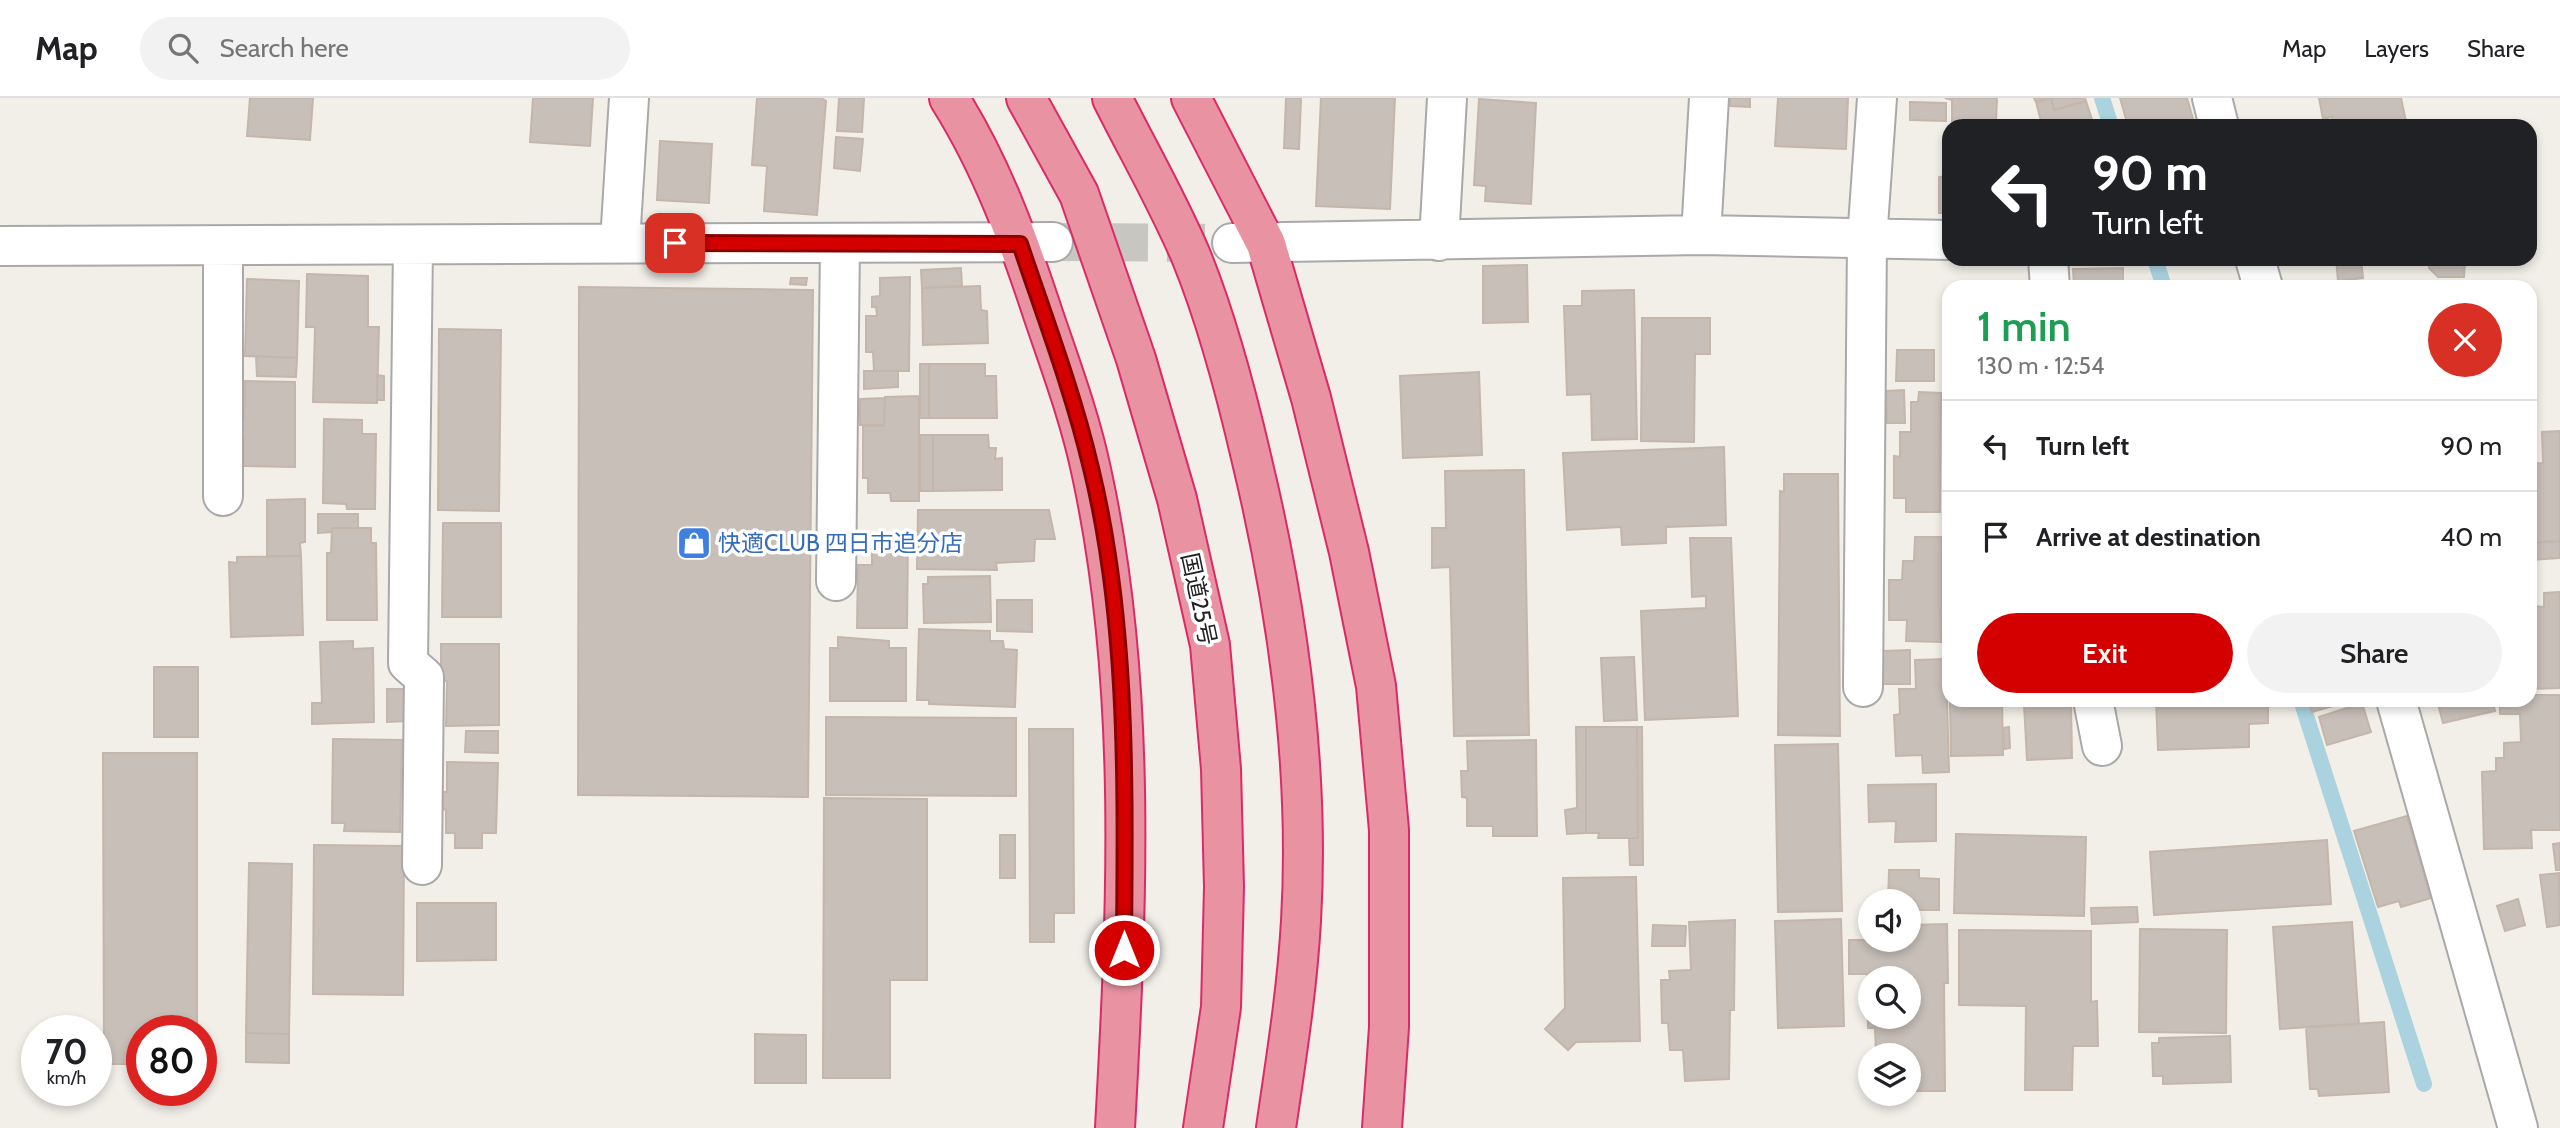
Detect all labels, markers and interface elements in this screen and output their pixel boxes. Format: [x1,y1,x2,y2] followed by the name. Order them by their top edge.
[140,17,630,80] search box
[35,28,98,68] text: Map
[164,29,202,67] icon: search
[220,32,349,64] text: Search here
[2282,34,2326,63] text: Map
[2364,34,2429,63] text: Layers
[2467,34,2525,63] text: Share
[2092,143,2208,202] text: 90 m
[1977,147,2068,238] icon: left
[2092,203,2203,242] text: Turn left
[645,213,705,273] pin
[656,224,694,262] icon: arrive
[1977,300,2071,352] text: 1 min
[2428,303,2502,377] button: close
[1977,352,2104,380] text: 130 m · 12:54
[1977,427,2015,465] icon: left
[2036,430,2129,462] text: Turn left
[2440,430,2502,462] text: 90 m
[1977,518,2015,556] icon: arrive
[2036,521,2261,553] text: Arrive at destination
[2440,521,2502,553] text: 40 m
[675,524,713,562] shop icon: 快適CLUB 四日市追分店
[718,529,963,557] place label: 快適CLUB 四日市追分店
[1176,550,1222,648] street label: 国道25号
[1977,613,2233,693] button: Exit
[2247,613,2502,693] button: Share
[1858,889,1921,1106] map controls
[1858,889,1921,952] button: sound
[1087,913,1161,987] position arrow
[1858,966,1921,1029] button: search
[126,1015,217,1106] speed limit sign: 80
[45,1030,88,1073] text: 70
[1858,1043,1921,1106] button: layers
[47,1067,86,1089] text: km/h

